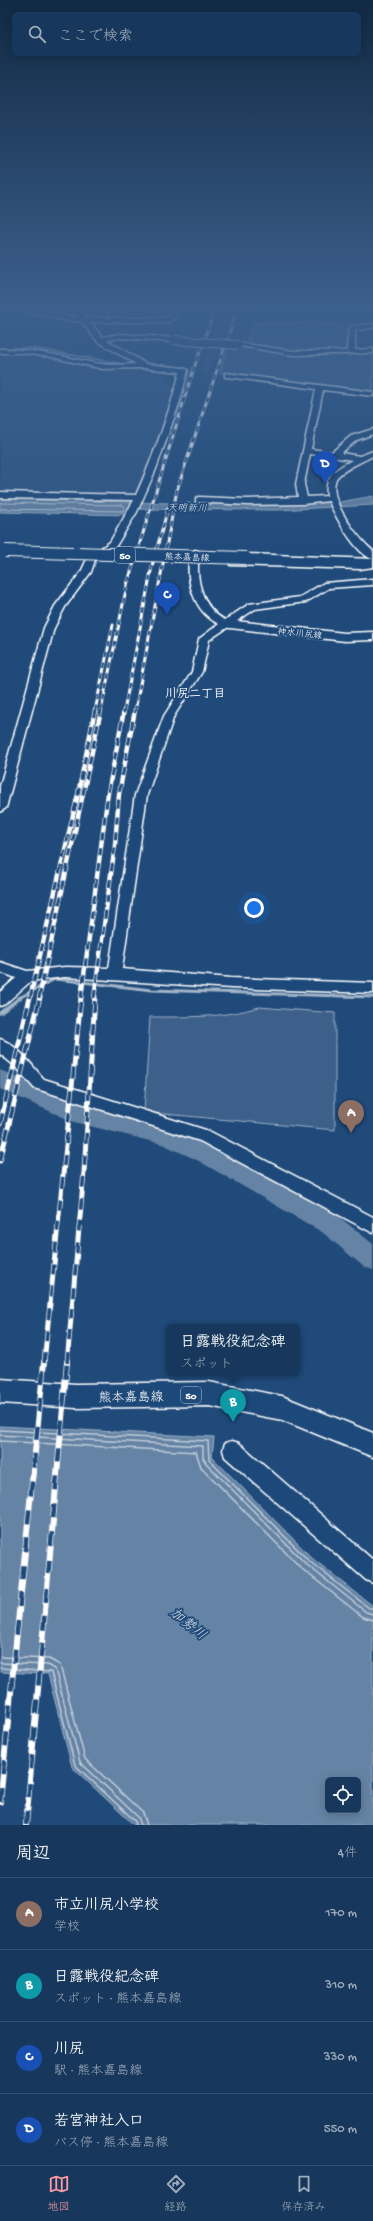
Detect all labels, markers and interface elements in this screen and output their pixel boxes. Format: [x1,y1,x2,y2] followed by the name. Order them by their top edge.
[12,12,361,56] search box
[26,23,48,45] icon: search
[58,28,133,46] text: ここで検索
[312,451,338,484] pin: D
[167,503,207,515] water label: 天明新川
[115,547,135,563] road number: 50
[164,552,210,565] street label: 熊本嘉島線
[154,582,180,615] pin: C
[277,627,323,642] street label: 神水川尻線
[165,687,225,702] district label: 川尻二丁目
[244,898,264,918] your location
[338,1100,364,1133] pin: A
[166,1324,300,1376] popup
[180,1334,286,1352] text: 日露戦役紀念碑
[180,1357,233,1372] text: スポット
[181,1387,201,1403] road number: 50
[220,1389,246,1422] pin: B
[98,1390,165,1407] street label: 熊本嘉島線
[166,1604,210,1645] water label: 加勢川
[325,1777,361,1813] map controls
[325,1777,361,1813] button: locate
[16,1845,50,1865] text: 周辺
[338,1846,357,1861] text: 4件
[54,1897,159,1915] text: 市立川尻小学校
[25,1906,33,1921] text: A
[325,1906,357,1921] text: 170 m
[54,1920,80,1935] text: 学校
[54,1969,159,1987] text: 日露戦役紀念碑
[26,1978,32,1993] text: B
[325,1978,357,1993] text: 310 m
[54,1992,181,2007] text: スポット · 熊本嘉島線
[54,2041,84,2059] text: 川尻
[25,2050,33,2065] text: C
[324,2050,357,2065] text: 330 m
[54,2064,142,2079] text: 駅 · 熊本嘉島線
[54,2113,144,2131] text: 若宮神社入口
[25,2122,33,2137] text: D
[324,2122,357,2137] text: 550 m
[54,2136,168,2151] text: バス停 · 熊本嘉島線
[48,2173,70,2214] tab: 地図
[165,2173,187,2214] tab: 経路
[282,2173,326,2214] tab: 保存済み

